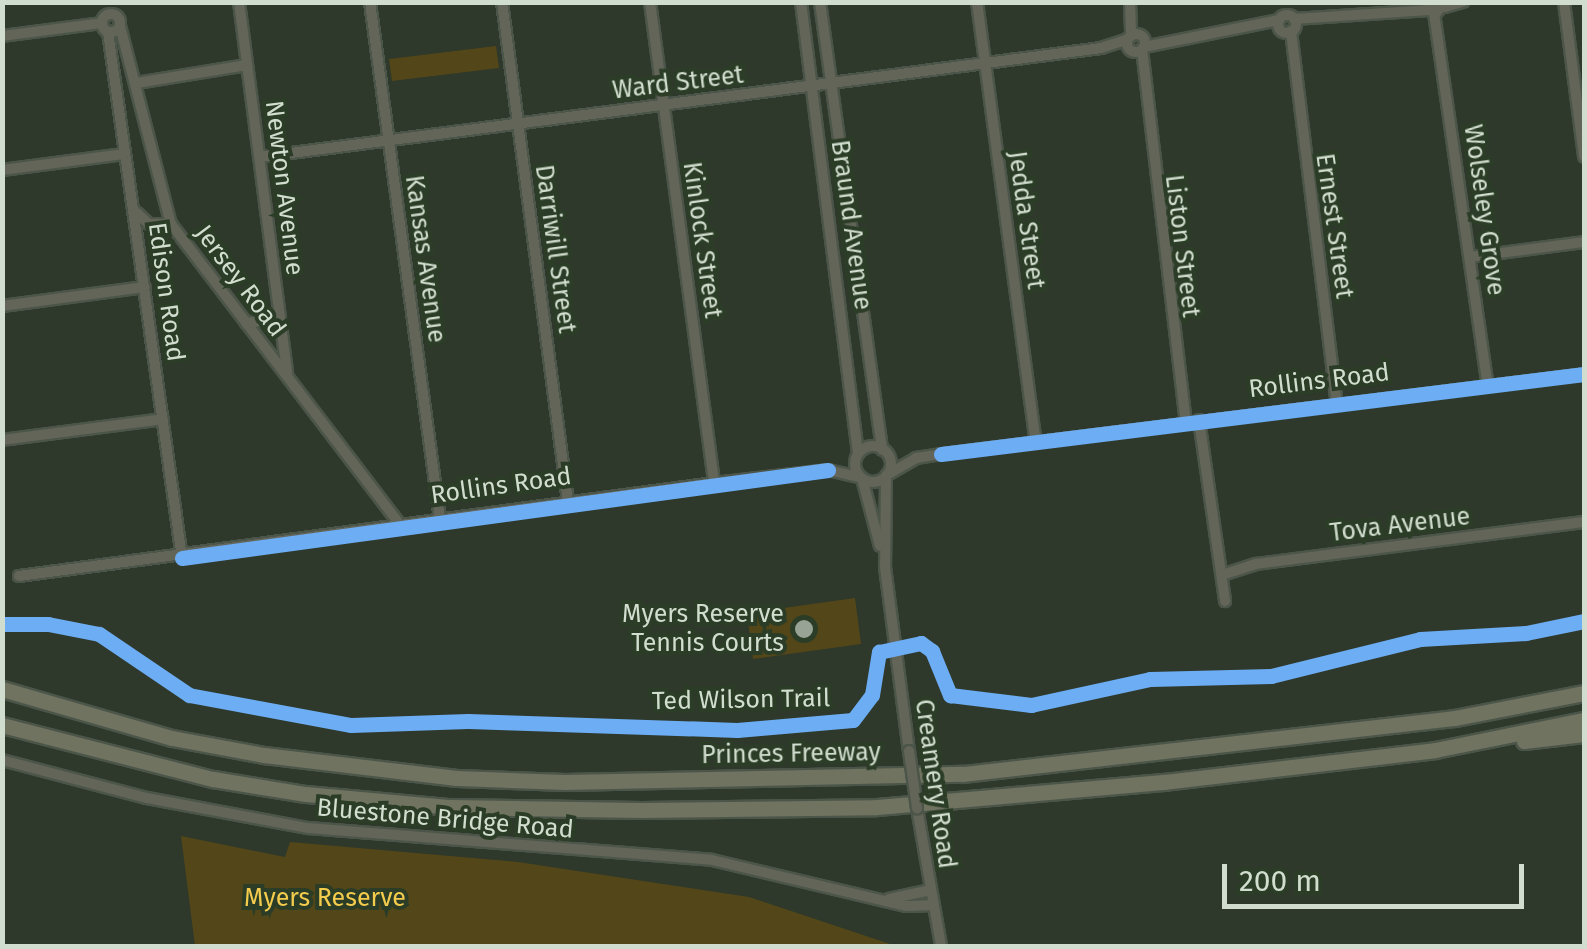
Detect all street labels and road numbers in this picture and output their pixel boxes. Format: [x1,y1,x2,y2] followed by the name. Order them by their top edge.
[611,60,745,106] street label: Ward Street
[258,99,310,277] street label: Newton Avenue
[1457,123,1511,297] street label: Wolseley Grove
[824,138,878,312] street label: Braund Avenue
[1001,149,1051,291] street label: Jedda Street
[1309,152,1359,300] street label: Ernest Street
[676,160,728,320] street label: Kinlock Street
[528,163,582,335] street label: Darriwill Street
[398,173,452,345] street label: Kansas Avenue
[1158,173,1206,319] street label: Liston Street
[188,219,292,343] street label: Jersey Road
[141,221,191,363] street label: Edison Road
[1247,357,1391,405] street label: Rollins Road
[429,461,573,511] street label: Rollins Road
[1328,502,1472,548] street label: Tova Avenue
[652,683,830,717] street label: Ted Wilson Trail
[908,697,962,871] street label: Creamery Road
[701,737,881,771] street label: Princes Freeway
[315,793,575,845] street label: Bluestone Bridge Road

